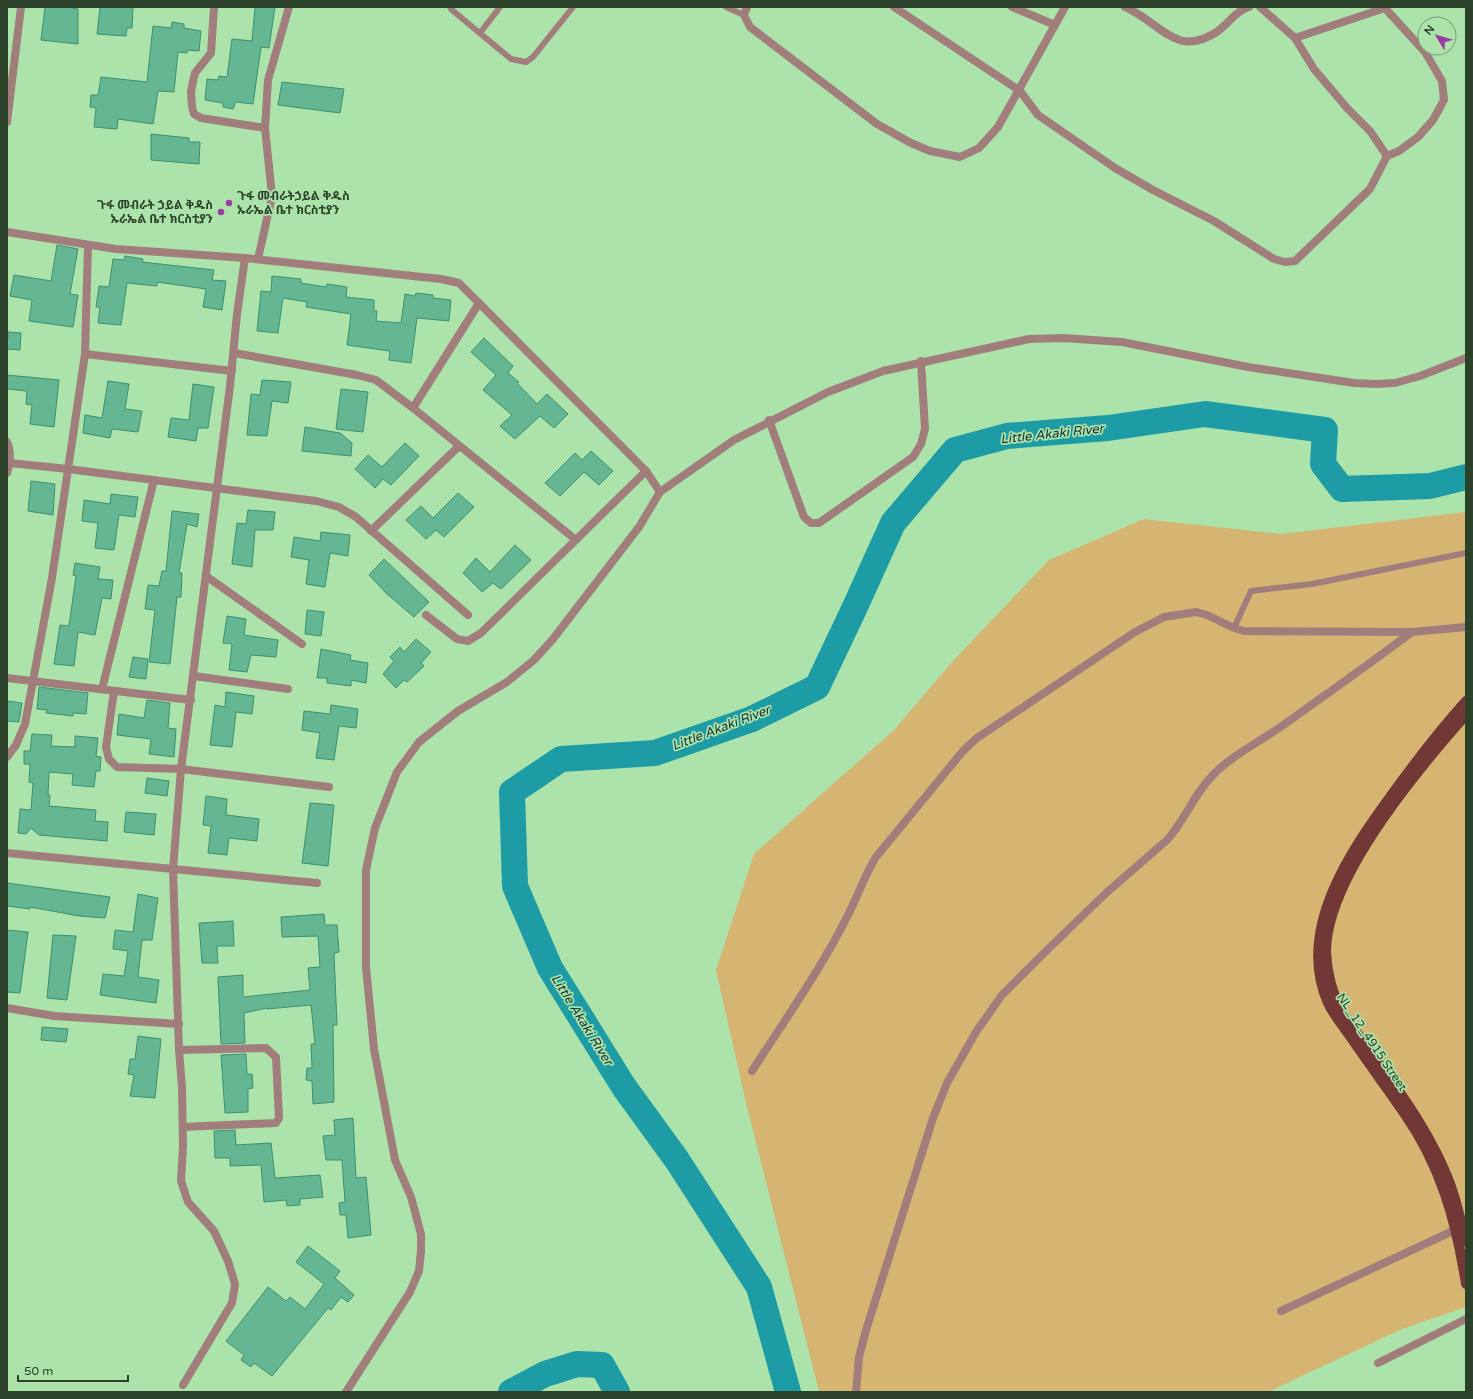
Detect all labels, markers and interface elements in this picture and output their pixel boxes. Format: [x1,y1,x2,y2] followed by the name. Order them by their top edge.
[1417,16,1457,56] north arrow
[1422,23,1437,38] text: N
[237,189,350,217] place label: ጉፋ መብራትኃይል ቅዱስ ኡራኤል ቤተ ክርስቲያን
[97,198,213,226] place label: ጉፋ መብራት ኃይል ቅዱስ ኡራኤል ቤተ ክርስቲያን
[224,198,234,208] marker: ጉፋ መብራትኃይል ቅዱስ ኡራኤል ቤተ ክርስቲያን
[216,207,226,217] marker: ጉፋ መብራት ኃይል ቅዱስ ኡራኤል ቤተ ክርስቲያን
[1000,420,1106,447] water label: Little Akaki River
[670,701,774,754] water label: Little Akaki River
[548,972,617,1070] water label: Little Akaki River
[1334,990,1410,1094] street label: NL_12_4915 Street
[18,1357,128,1383] scale bar
[24,1364,53,1378] text: 50 m

